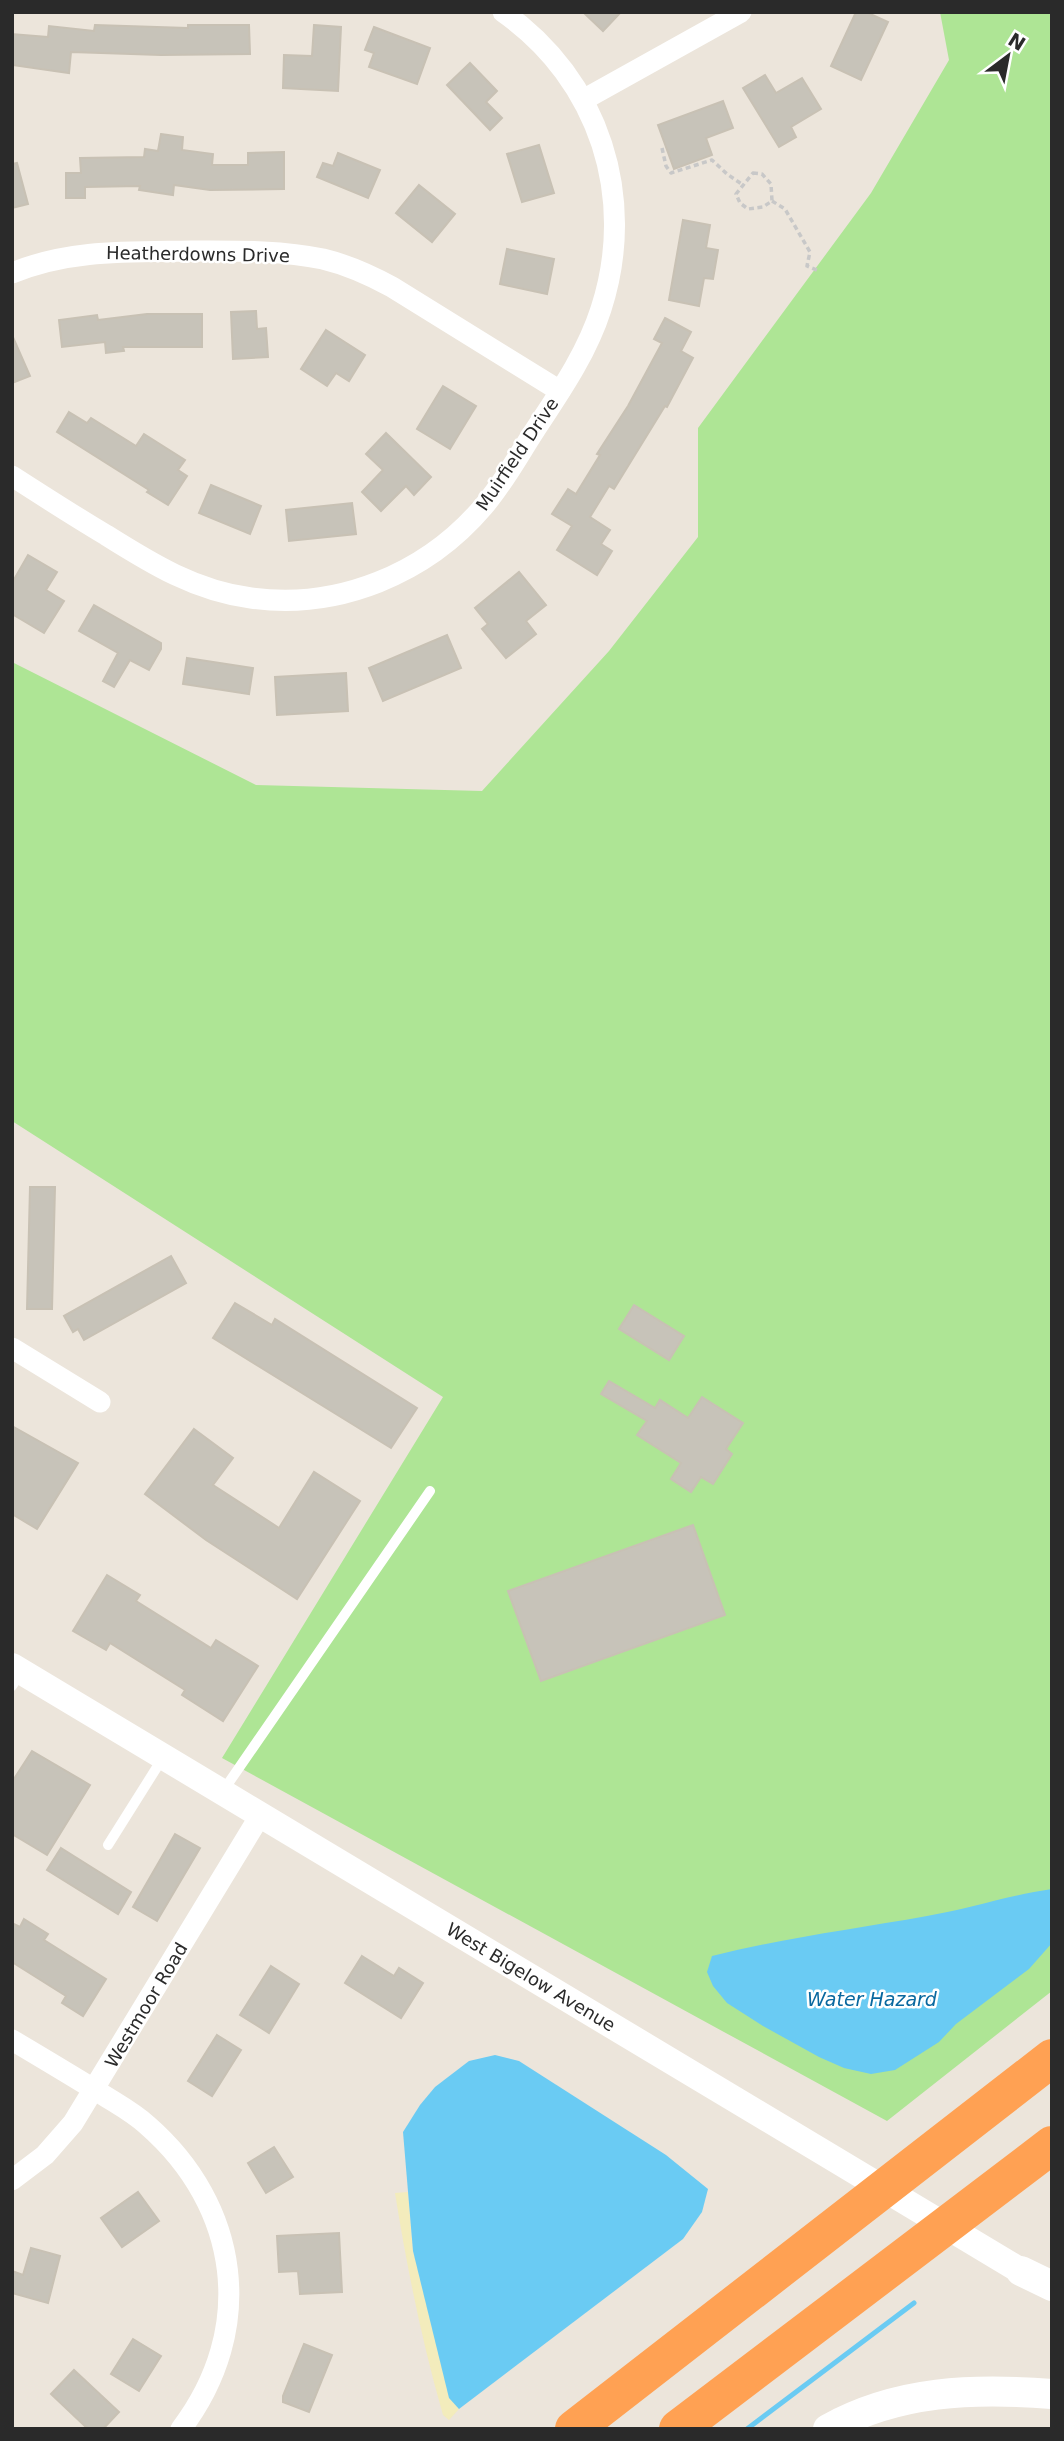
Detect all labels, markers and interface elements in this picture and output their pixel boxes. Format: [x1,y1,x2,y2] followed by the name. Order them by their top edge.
[973,21,1043,91] north arrow
[1004,28,1030,55] text: N
[106,242,290,266] street label: Heatherdowns Drive
[471,393,563,515] street label: Muirfield Drive
[443,1918,619,2036] street label: West Bigelow Avenue
[100,1939,192,2071] street label: Westmoor Road
[807,1988,938,2010] water label: Water Hazard

